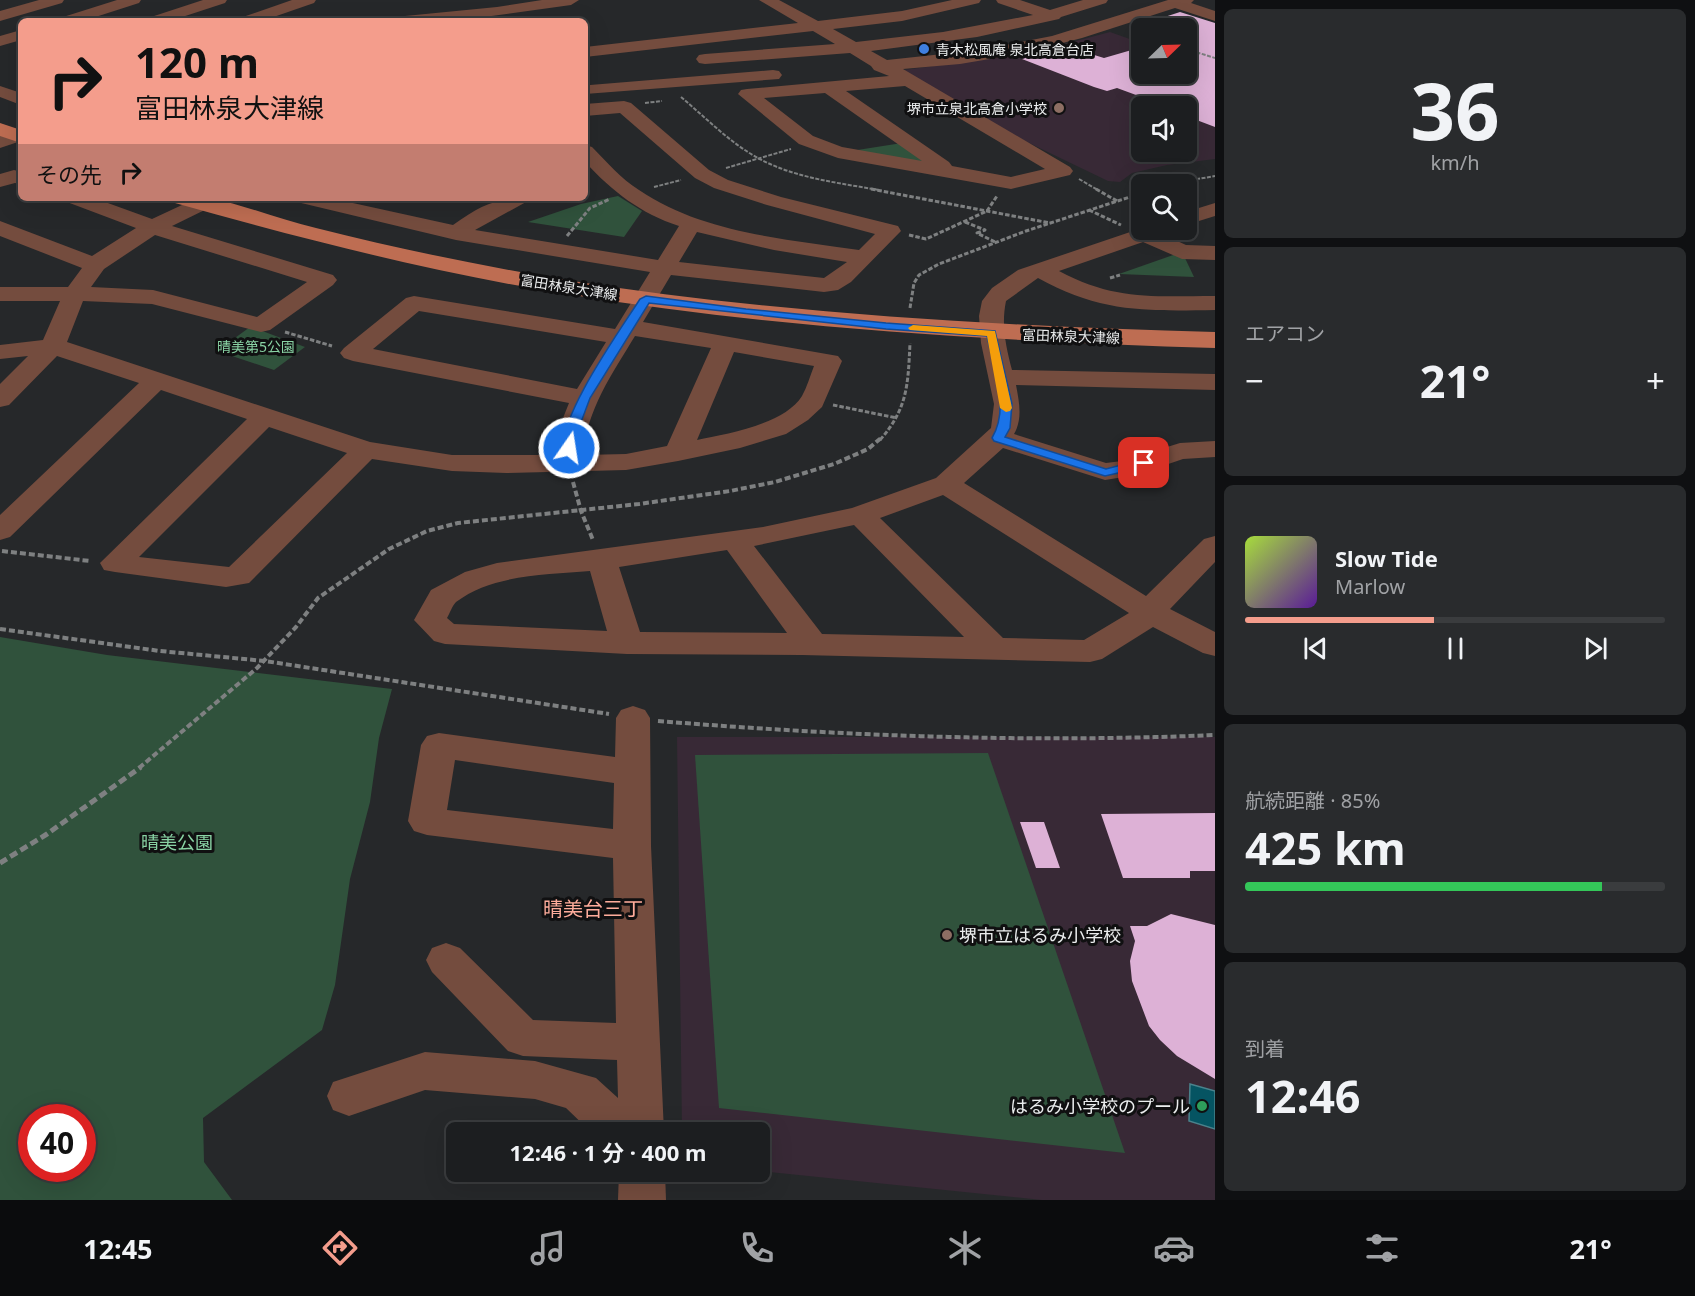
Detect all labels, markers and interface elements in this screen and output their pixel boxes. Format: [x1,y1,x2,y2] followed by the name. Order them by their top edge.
[1131,18,1197,84] north arrow
[1131,18,1197,240] map controls
[135,33,259,90] text: 120 m
[936,40,1094,59] place label: 青木松風庵 泉北高倉台店
[36,42,114,120] icon: right
[917,42,931,56] marker: 青木松風庵 泉北高倉台店
[1410,57,1500,163] text: 36
[135,89,324,126] text: 富田林泉大津線
[1131,96,1197,162] button: sound
[907,99,1047,118] place label: 堺市立泉北高倉小学校
[1052,101,1066,115] marker: 堺市立泉北高倉小学校
[1430,149,1480,176] text: km/h
[114,156,147,189] icon: right
[36,159,102,189] text: その先
[1131,174,1197,240] button: search
[519,270,619,304] street label: 富田林泉大津線
[1245,320,1325,347] text: エアコン
[1022,325,1120,347] street label: 富田林泉大津線
[217,337,295,356] park label: 晴美第5公園
[1420,350,1490,411] text: 21°
[1245,358,1264,403] text: −
[1646,358,1665,403] text: +
[537,416,601,480] position arrow
[1118,437,1169,488] pin
[1127,446,1160,479] icon: arrive
[1335,543,1438,573] text: Slow Tide
[1335,573,1405,600] text: Marlow
[1299,632,1332,665] icon: previous
[1439,632,1472,665] icon: pause
[1579,632,1612,665] icon: next
[1245,787,1380,814] text: 航続距離 · 85%
[1245,817,1406,878] text: 425 km
[141,830,213,854] park label: 晴美公園
[543,895,643,922] district label: 晴美台三丁
[959,923,1121,947] place label: 堺市立はるみ小学校
[940,928,954,942] marker: 堺市立はるみ小学校
[1245,1035,1285,1062] text: 到着
[1245,1065,1361,1126] text: 12:46
[1010,1094,1190,1118] place label: はるみ小学校のプール
[1195,1099,1209,1113] marker: はるみ小学校のプール
[18,1104,96,1182] speed limit sign: 40
[510,1137,707,1167] text: 12:46 · 1 分 · 400 m
[319,1227,361,1269] icon: directions
[527,1227,569,1269] icon: music
[736,1227,778,1269] icon: phone
[944,1227,986,1269] icon: climate
[1153,1227,1195,1269] icon: car
[1361,1227,1403,1269] icon: filters
[83,1230,153,1267] text: 12:45
[1569,1230,1612,1267] text: 21°

